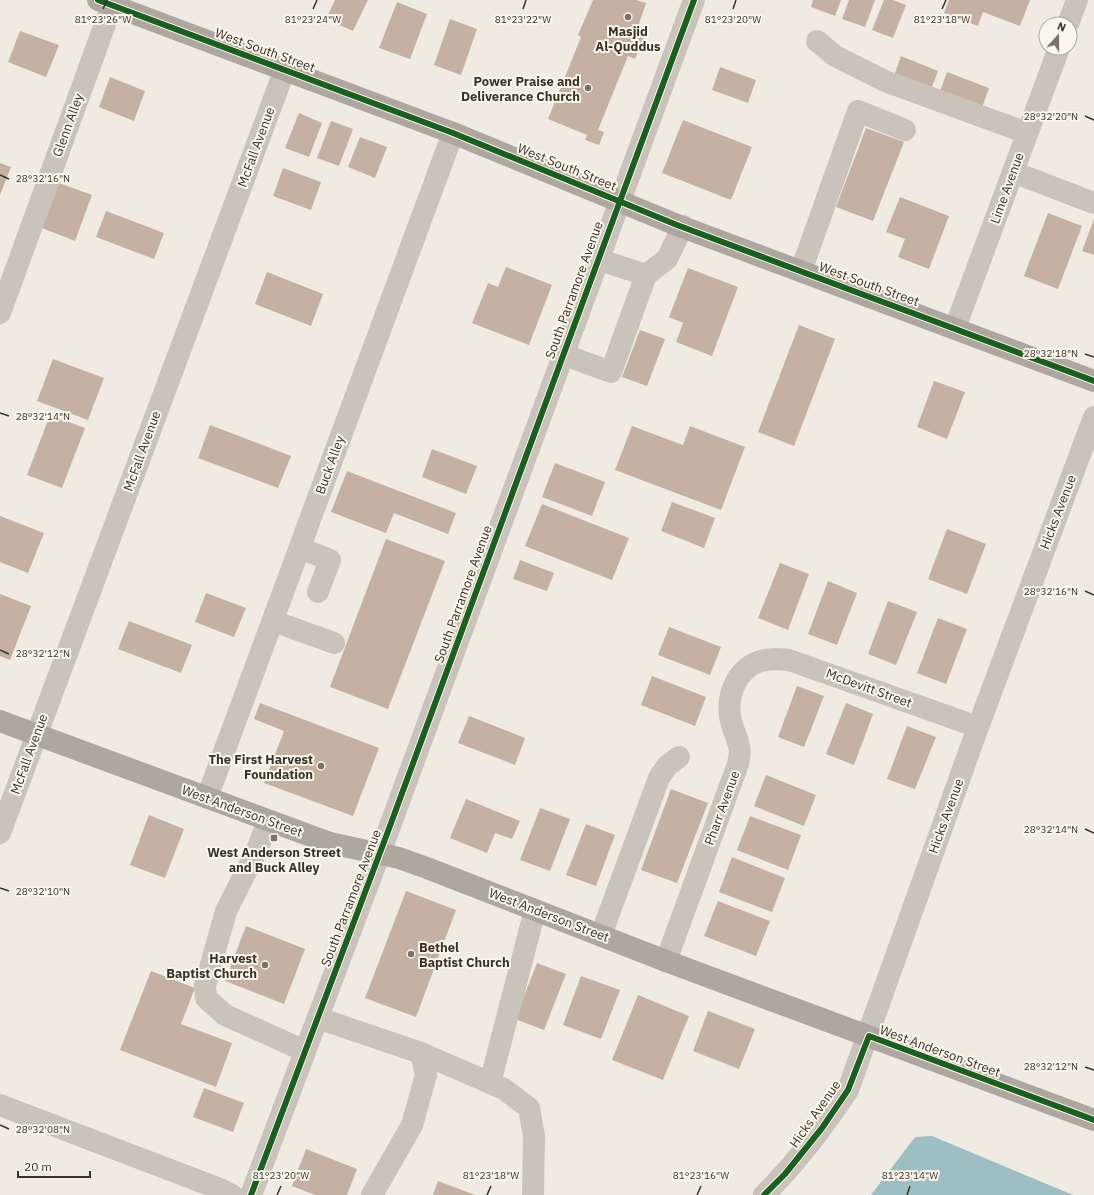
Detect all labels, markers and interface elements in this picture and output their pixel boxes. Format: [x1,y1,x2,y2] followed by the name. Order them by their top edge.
[623,12,633,22] marker: Masjid Al-Quddus
[75,13,131,26] text: 81°23'26"W
[285,13,341,26] text: 81°23'24"W
[495,13,551,26] text: 81°23'22"W
[705,13,761,26] text: 81°23'20"W
[914,13,970,26] text: 81°23'18"W
[1038,16,1078,56] north arrow
[1055,19,1068,35] text: N
[595,23,661,55] place label: Masjid Al-Quddus
[213,24,317,76] street label: West South Street
[461,73,580,105] place label: Power Praise and Deliverance Church
[583,83,593,93] marker: Power Praise and Deliverance Church
[49,90,88,159] street label: Glenn Alley
[234,104,278,190] street label: McFall Avenue
[1024,110,1078,123] text: 28°32'20"N
[515,139,619,195] street label: West South Street
[986,150,1028,226] street label: Lime Avenue
[16,172,70,185] text: 28°32'16"N
[541,219,607,361] street label: South Parramore Avenue
[817,258,921,310] street label: West South Street
[1024,347,1078,360] text: 28°32'18"N
[120,408,164,494] street label: McFall Avenue
[16,410,70,423] text: 28°32'14"N
[312,433,349,497] street label: Buck Alley
[1036,472,1080,552] street label: Hicks Avenue
[430,523,496,665] street label: South Parramore Avenue
[1024,585,1078,598] text: 28°32'16"N
[16,647,70,660] text: 28°32'12"N
[824,665,914,711] street label: McDevitt Street
[7,711,51,797] street label: McFall Avenue
[208,751,313,783] place label: The First Harvest Foundation
[316,761,326,771] marker: The First Harvest Foundation
[701,768,743,848] street label: Pharr Avenue
[925,776,967,856] street label: Hicks Avenue
[179,781,305,841] street label: West Anderson Street
[1024,823,1078,836] text: 28°32'14"N
[317,827,385,969] street label: South Parramore Avenue
[269,833,279,843] marker: West Anderson Street and Buck Alley
[207,844,341,876] place label: West Anderson Street and Buck Alley
[487,884,611,946] street label: West Anderson Street
[16,885,70,898] text: 28°32'10"N
[419,939,510,971] place label: Bethel Baptist Church
[406,949,416,959] marker: Bethel Baptist Church
[166,950,257,982] place label: Harvest Baptist Church
[260,960,270,970] marker: Harvest Baptist Church
[877,1021,1003,1081] street label: West Anderson Street
[1024,1060,1078,1073] text: 28°32'12"N
[786,1077,844,1151] street label: Hicks Avenue
[16,1123,70,1136] text: 28°32'08"N
[18,1153,90,1179] scale bar
[24,1159,52,1174] text: 20 m
[253,1169,309,1182] text: 81°23'20"W
[463,1169,519,1182] text: 81°23'18"W
[673,1169,729,1182] text: 81°23'16"W
[882,1169,938,1182] text: 81°23'14"W

